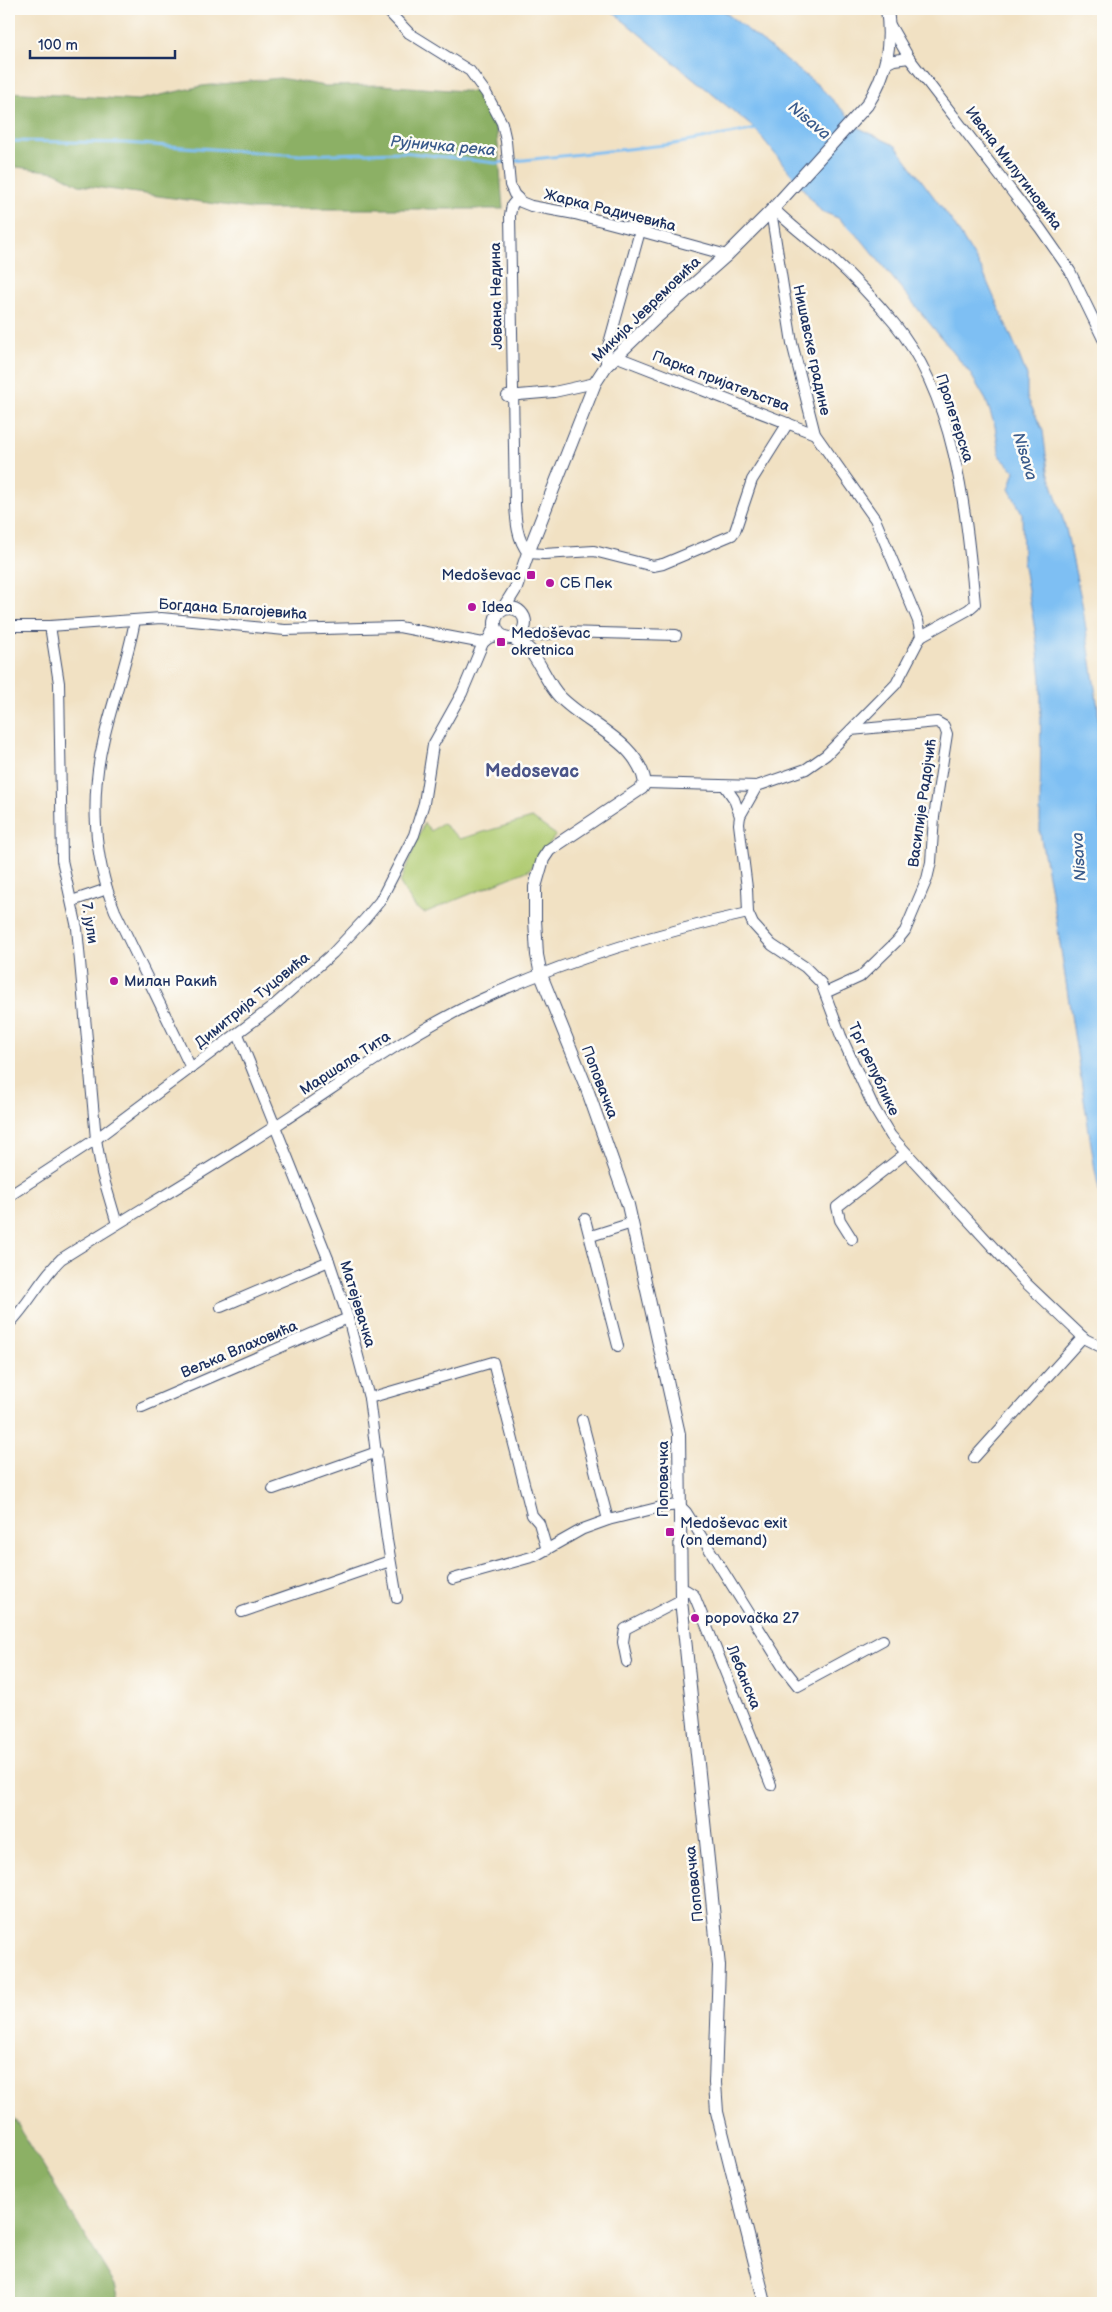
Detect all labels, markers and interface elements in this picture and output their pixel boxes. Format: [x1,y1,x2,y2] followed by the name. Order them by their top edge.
[30,28,175,60] scale bar
[38,36,78,55] text: 100 m
[784,98,834,144] water label: Nisava
[961,103,1066,234] street label: Ивана Милутиновића
[389,132,496,161] water label: Рујничка река
[542,185,678,236] street label: Жарка Радичевића
[486,242,507,350] street label: Јована Недина
[588,252,705,366] street label: Микија Јевремовића
[788,283,835,417] street label: Нишавске градине
[649,346,792,416] street label: Парка пријатељства
[931,371,978,465] street label: Пролетерска
[1008,430,1041,483] water label: Nisava
[441,566,521,585] place label: Medoševac
[525,569,537,581] marker: Medoševac
[560,574,612,593] place label: СБ Пек
[544,577,556,589] marker: СБ Пек
[158,595,308,624] street label: Богдана Благојевића
[482,598,513,617] place label: Idea
[466,601,478,613] marker: Idea
[511,624,591,660] place label: Medoševac okretnica
[495,636,507,648] marker: Medoševac okretnica
[904,738,941,868] street label: Василије Радојчић
[485,761,579,782] district label: Medosevac
[1068,832,1091,882] water label: Nisava
[77,901,102,945] street label: 7. јули
[191,948,314,1053] street label: Димитрија Туцовића
[124,972,217,991] place label: Милан Ракић
[108,975,120,987] marker: Милан Ракић
[844,1019,903,1119] street label: Трг републике
[296,1027,394,1100] street label: Маршала Тита
[577,1043,622,1121] street label: Поповачка
[335,1259,380,1350] street label: Матејевачка
[178,1316,300,1383] street label: Вељка Влаховића
[654,1441,673,1517] street label: Поповачка
[680,1514,788,1550] place label: Medoševac exit (on demand)
[664,1526,676,1538] marker: Medoševac exit (on demand)
[705,1609,799,1628] place label: popovačka 27
[689,1612,701,1624] marker: popovačka 27
[722,1641,765,1712] street label: Лебанска
[681,1845,708,1923] street label: Поповачка

